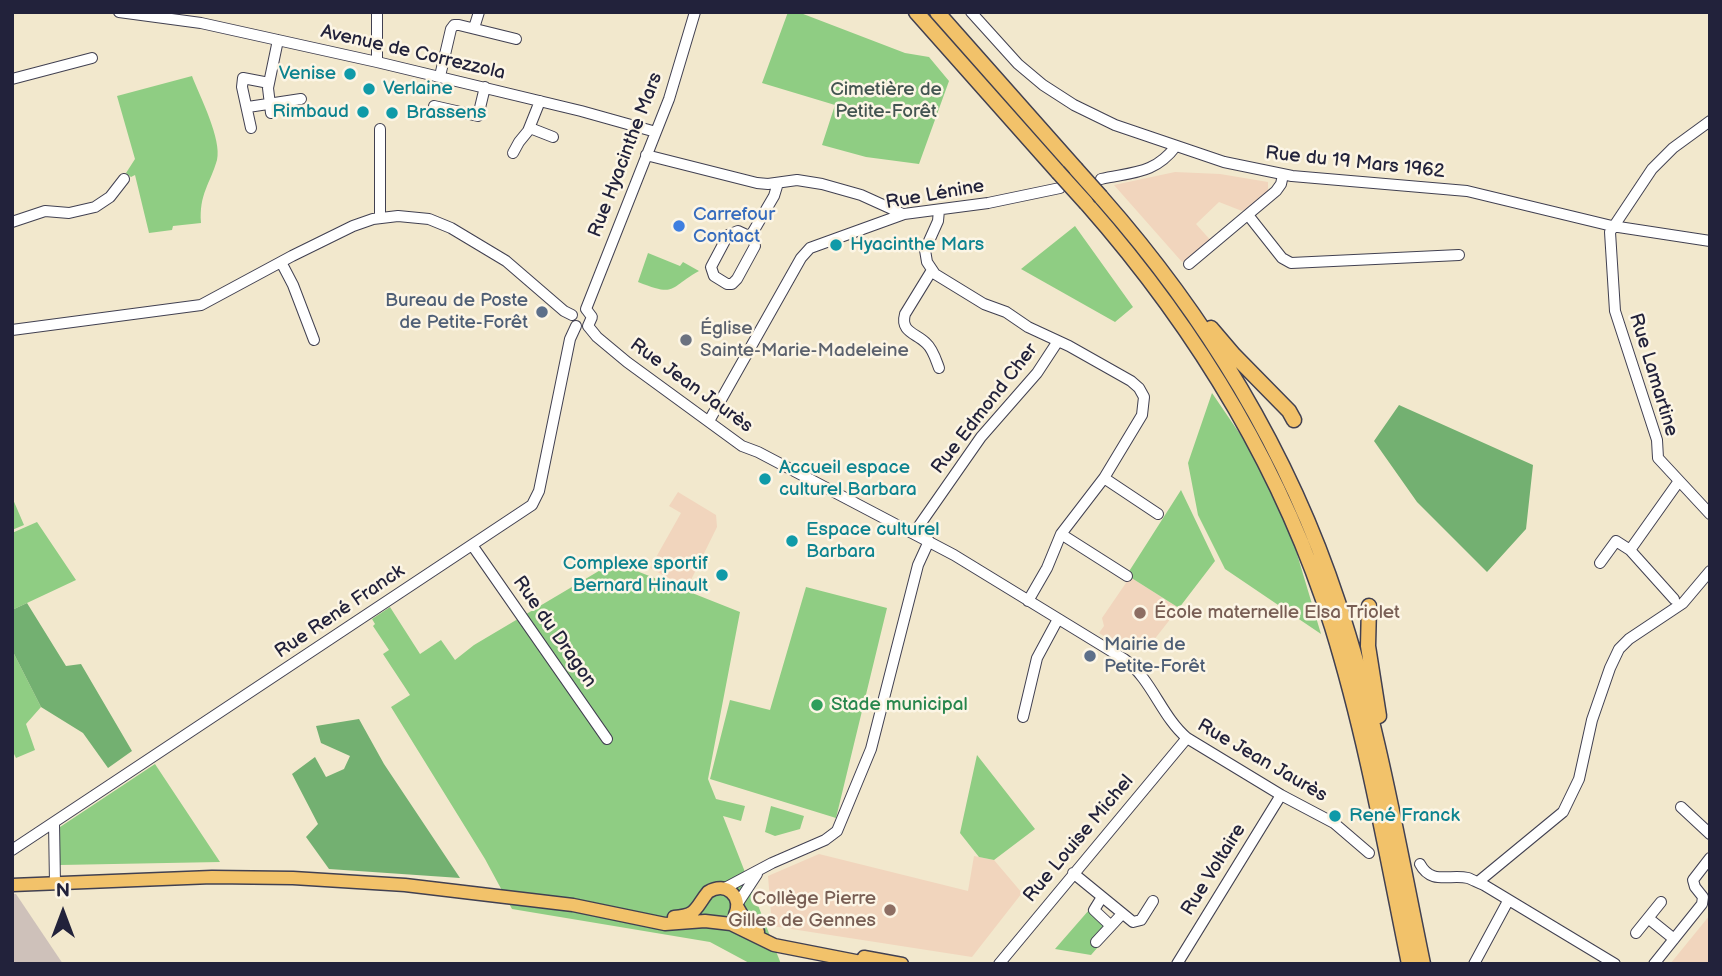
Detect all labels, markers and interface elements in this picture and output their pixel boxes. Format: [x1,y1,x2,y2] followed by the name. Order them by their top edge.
[319,21,507,85] street label: Avenue de Correzzola
[279,63,336,85] place label: Venise
[342,66,358,82] marker: Venise
[584,69,668,241] street label: Rue Hyacinthe Mars
[383,78,453,100] place label: Verlaine
[830,79,942,123] park label: Cimetière de Petite-Forêt
[361,81,377,97] marker: Verlaine
[272,101,349,123] place label: Rimbaud
[406,102,486,124] place label: Brassens
[355,104,371,120] marker: Rimbaud
[384,105,400,121] marker: Brassens
[1264,142,1446,184] street label: Rue du 19 Mars 1962
[884,175,986,215] street label: Rue Lénine
[693,204,775,248] place label: Carrefour Contact
[671,218,687,234] marker: Carrefour Contact
[850,234,984,256] place label: Hyacinthe Mars
[828,237,844,253] marker: Hyacinthe Mars
[385,290,528,334] place label: Bureau de Poste de Petite-Forêt
[534,304,550,320] marker: Bureau de Poste de Petite-Forêt
[1623,311,1683,439] street label: Rue Lamartine
[700,318,909,362] place label: Église Sainte-Marie-Madeleine
[678,332,694,348] marker: Église Sainte-Marie-Madeleine
[625,334,757,438] street label: Rue Jean Jaurès
[927,339,1043,479] street label: Rue Edmond Cher
[779,457,917,501] place label: Accueil espace culturel Barbara
[757,471,773,487] marker: Accueil espace culturel Barbara
[806,519,939,563] place label: Espace culturel Barbara
[784,533,800,549] marker: Espace culturel Barbara
[563,553,708,597] place label: Complexe sportif Bernard Hinault
[271,560,409,664] street label: Rue René Franck
[714,567,730,583] marker: Complexe sportif Bernard Hinault
[507,572,601,692] street label: Rue du Dragon
[1154,602,1400,624] place label: École maternelle Elsa Triolet
[1132,605,1148,621] marker: École maternelle Elsa Triolet
[1104,634,1206,678] place label: Mairie de Petite-Forêt
[1082,648,1098,664] marker: Mairie de Petite-Forêt
[831,694,968,716] place label: Stade municipal
[809,697,825,713] marker: Stade municipal
[1193,715,1331,807] street label: Rue Jean Jaurès
[1019,771,1139,907] street label: Rue Louise Michel
[1349,805,1460,827] place label: René Franck
[1327,808,1343,824] marker: René Franck
[1177,820,1251,920] street label: Rue Voltaire
[28,878,98,948] north arrow
[56,880,70,903] text: N
[728,888,876,932] place label: Collège Pierre Gilles de Gennes
[882,902,898,918] marker: Collège Pierre Gilles de Gennes

